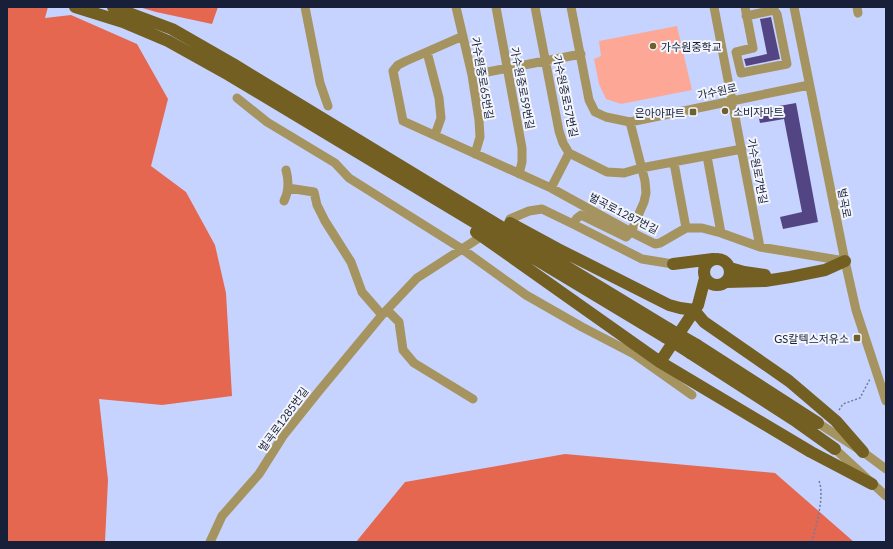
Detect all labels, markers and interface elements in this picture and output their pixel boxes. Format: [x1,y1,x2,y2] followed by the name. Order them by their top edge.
[469,36,497,120] street label: 가수원중로65번길
[661,40,722,53] place label: 가수원중학교
[648,41,658,51] marker: 가수원중학교
[509,46,537,130] street label: 가수원중로59번길
[551,54,581,138] street label: 가수원중로57번길
[696,80,738,102] street label: 가수원로
[733,105,784,118] place label: 소비자마트
[634,106,685,119] place label: 은아아파트
[720,106,730,116] marker: 소비자마트
[688,107,698,117] marker: 은아아파트
[745,137,771,205] street label: 가수원로7번길
[836,187,854,219] street label: 벌곡로
[587,190,661,236] street label: 벌곡로1287번길
[774,332,849,345] place label: GS칼텍스저유소
[852,333,862,343] marker: GS칼텍스저유소
[255,384,311,454] street label: 벌곡로1285번길

